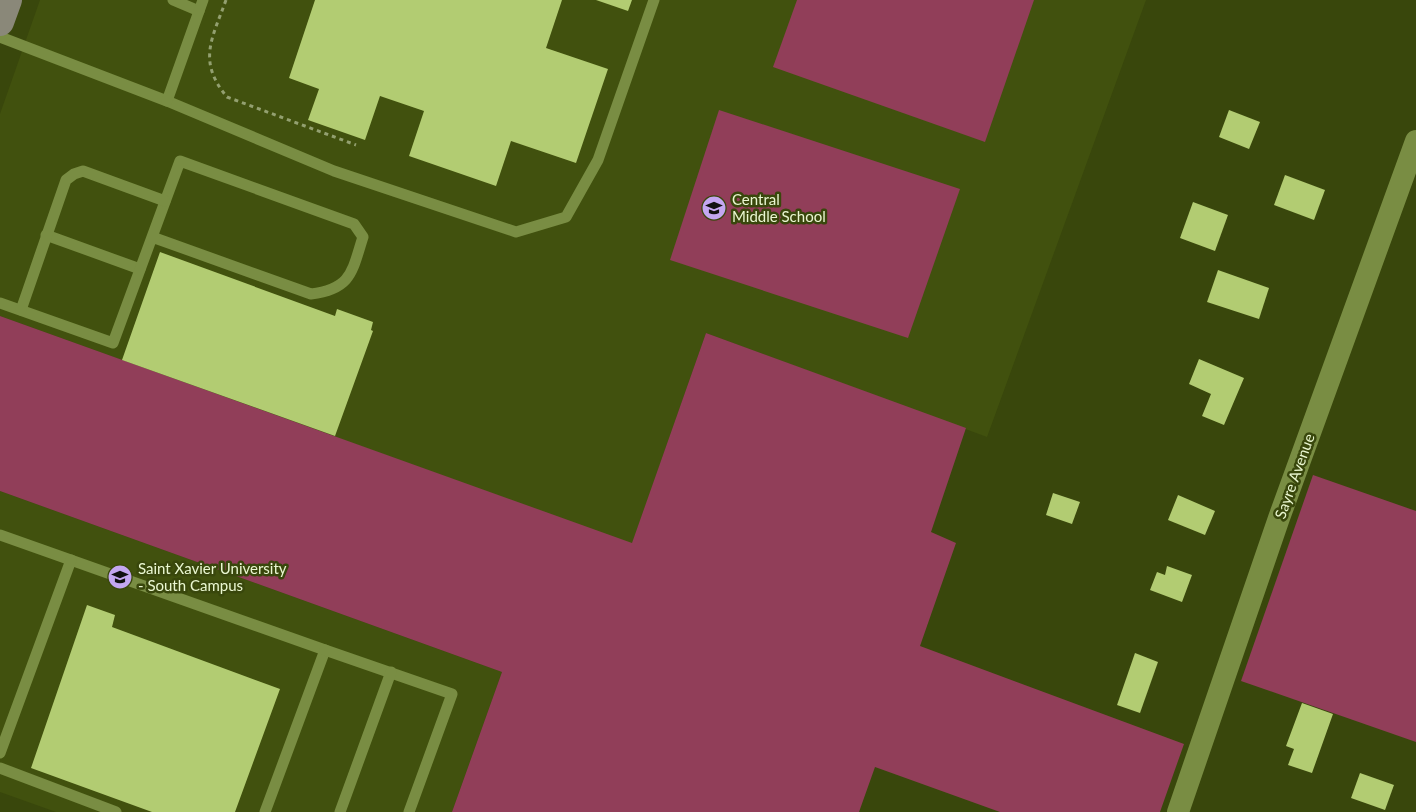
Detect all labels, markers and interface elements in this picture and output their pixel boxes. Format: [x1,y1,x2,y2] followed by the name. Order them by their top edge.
[732,190,826,225] place label: Central Middle School
[701,195,727,221] school or university icon: Central Middle School
[1270,431,1318,521] street label: Sayre Avenue
[138,559,287,594] place label: Saint Xavier University - South Campus
[107,564,133,590] school or university icon: Saint Xavier University - South Campus

